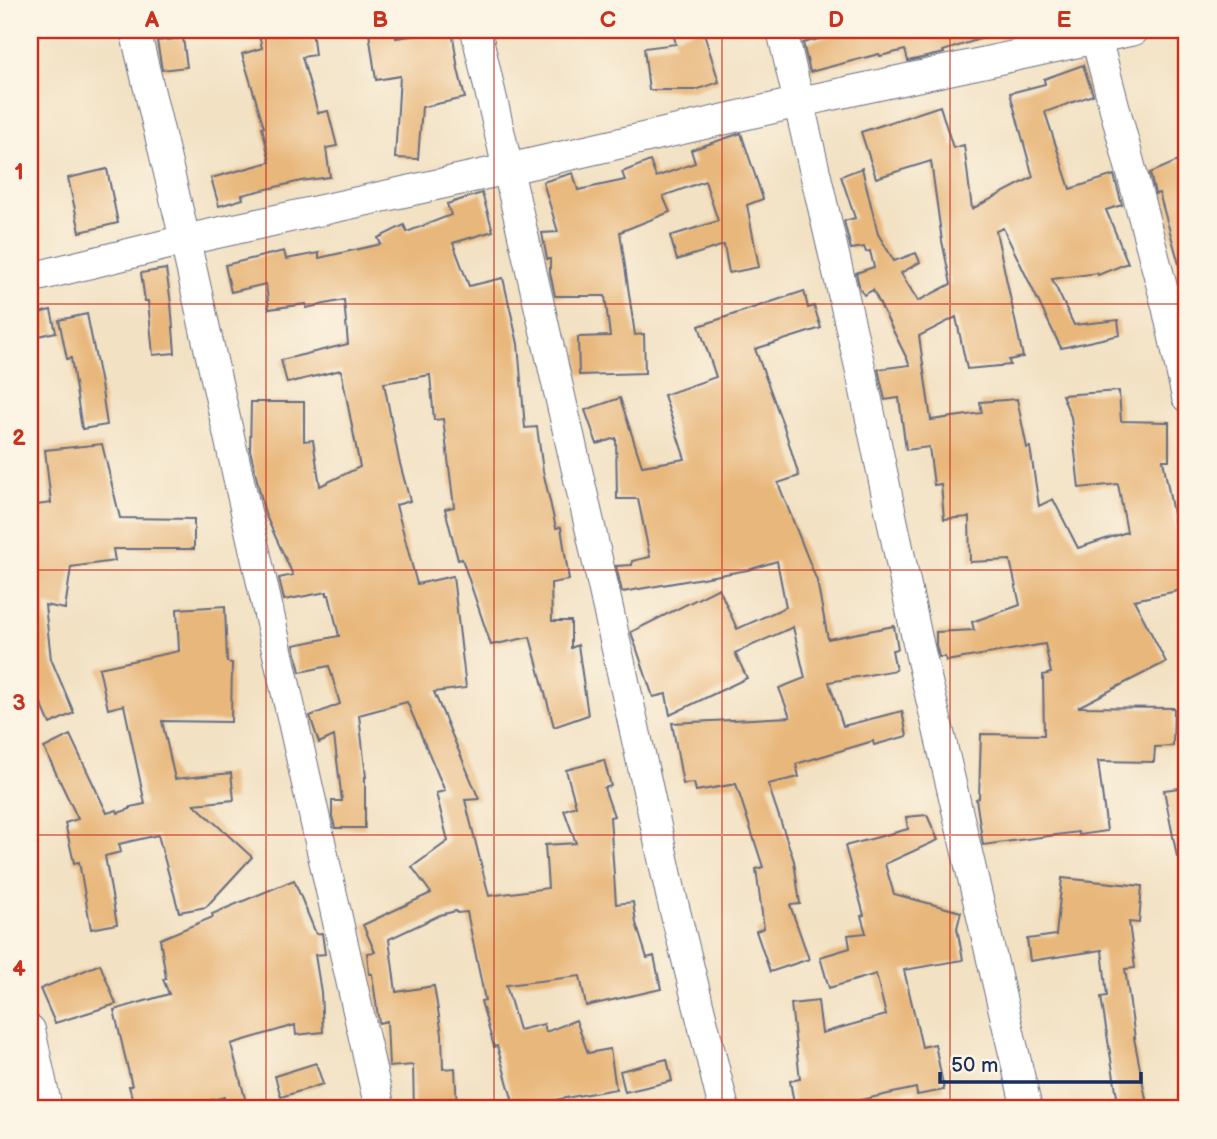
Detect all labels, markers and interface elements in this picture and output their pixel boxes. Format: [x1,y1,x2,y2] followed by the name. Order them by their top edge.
[144,6,160,34] text: A
[372,6,388,34] text: B
[600,6,616,34] text: C
[828,6,844,34] text: D
[1057,6,1072,34] text: E
[14,158,24,186] text: 1
[12,424,26,452] text: 2
[12,689,26,717] text: 3
[12,955,26,983] text: 4
[940,1041,1142,1085] scale bar
[951,1053,998,1078] text: 50 m

